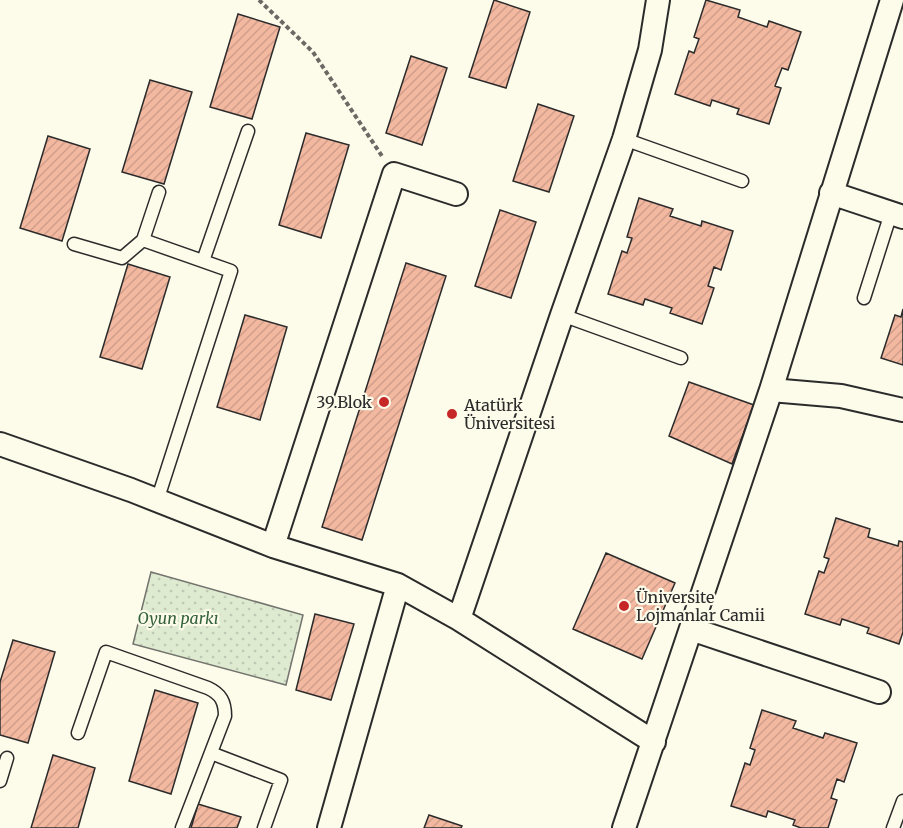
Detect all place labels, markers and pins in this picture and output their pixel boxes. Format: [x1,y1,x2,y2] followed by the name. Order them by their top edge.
[316,392,373,412] place label: 39.Blok
[377,395,391,409] marker: 39.Blok
[463,395,555,433] place label: Atatürk Üniversitesi
[445,407,459,421] marker: Atatürk Üniversitesi
[636,587,765,625] place label: Üniversite Lojmanlar Camii
[617,599,631,613] marker: Üniversite Lojmanlar Camii

